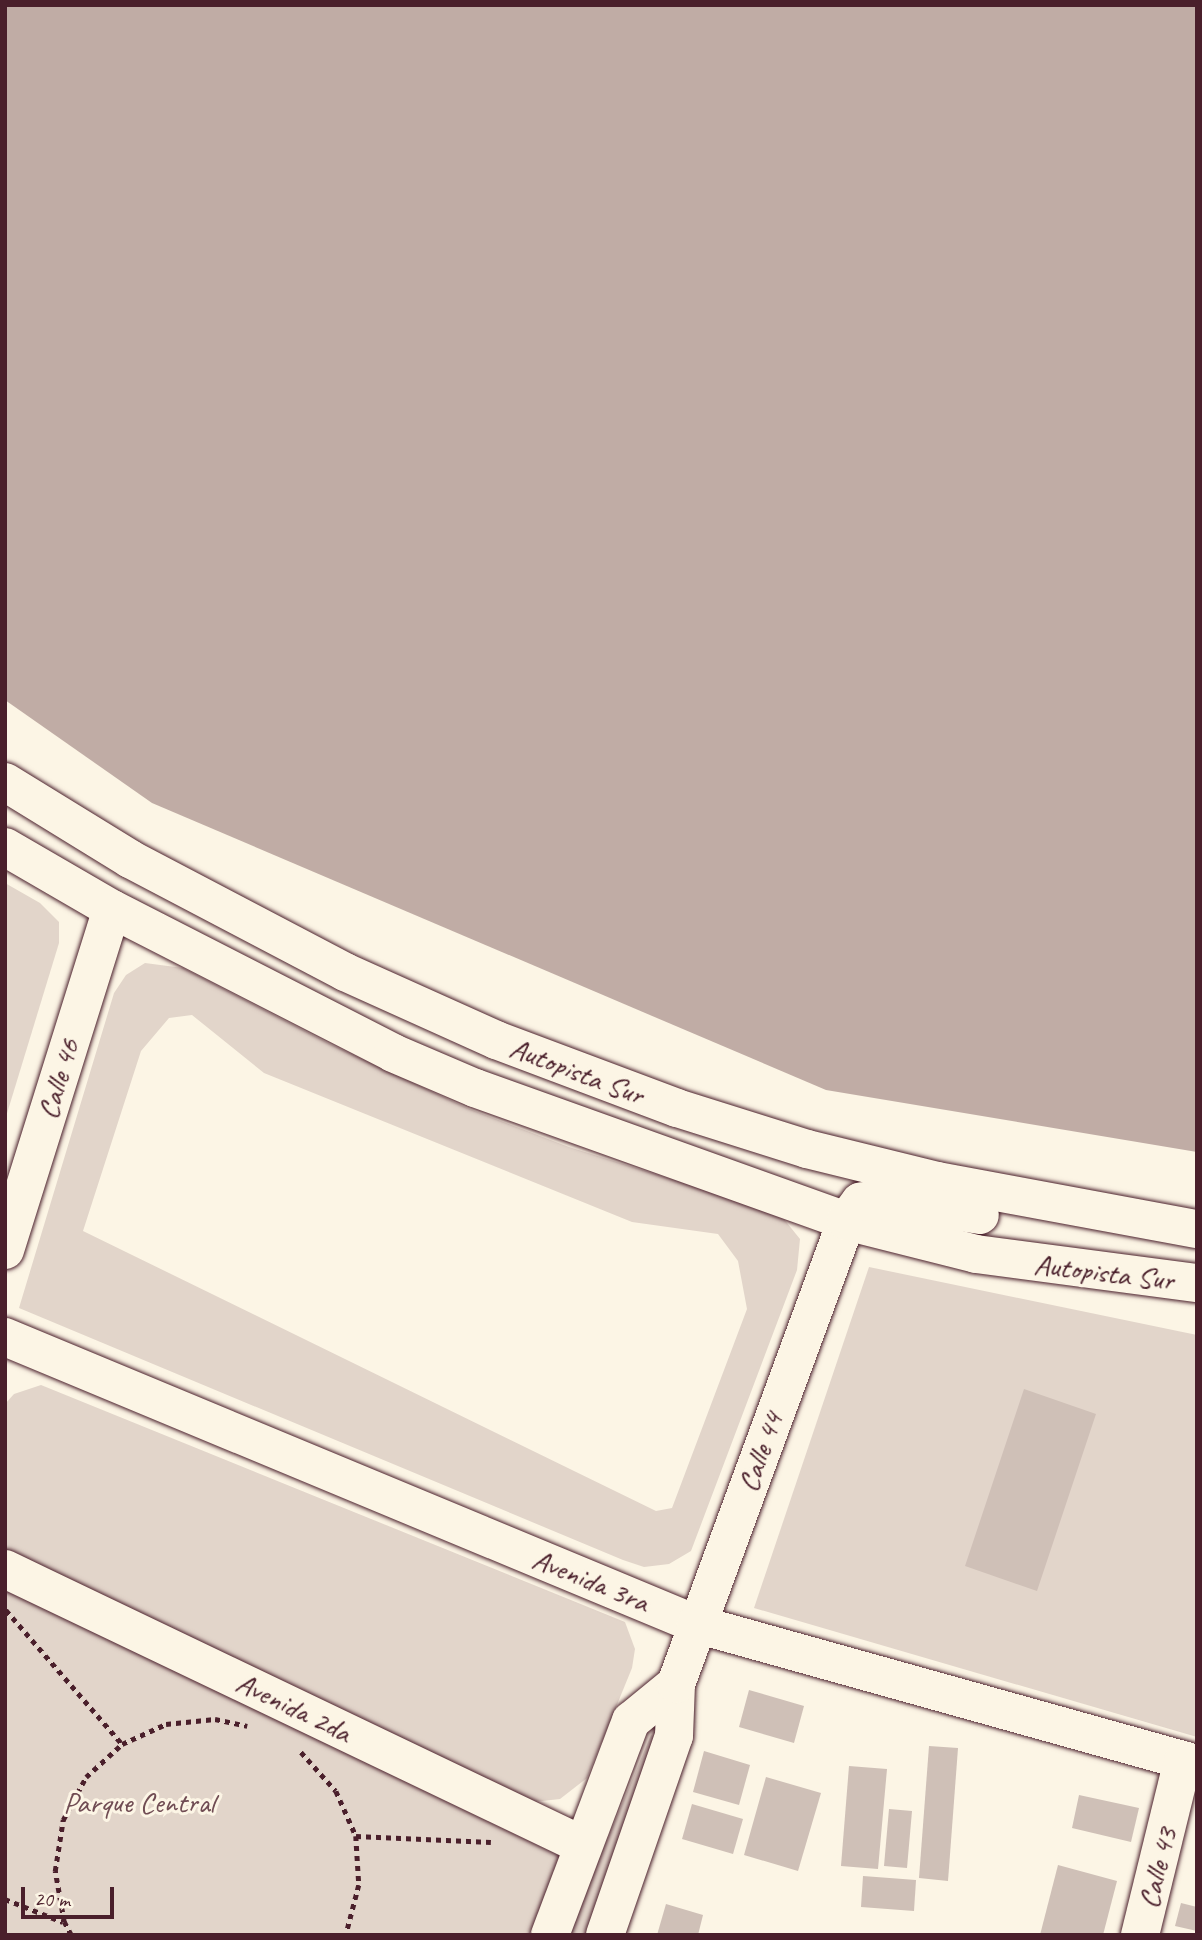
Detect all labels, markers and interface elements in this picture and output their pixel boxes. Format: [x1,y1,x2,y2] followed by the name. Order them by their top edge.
[505,1029,649,1113] street label: Autopista Sur
[29,1035,87,1123] street label: Calle 46
[1032,1246,1176,1298] street label: Autopista Sur
[729,1408,791,1496] street label: Calle 44
[528,1540,654,1620] street label: Avenida 3ra
[231,1664,357,1750] street label: Avenida 2da
[63,1784,215,1820] park label: Parque Central
[1130,1824,1184,1912] street label: Calle 43
[24,1874,117,1918] scale bar
[34,1886,70,1912] text: 20 m

